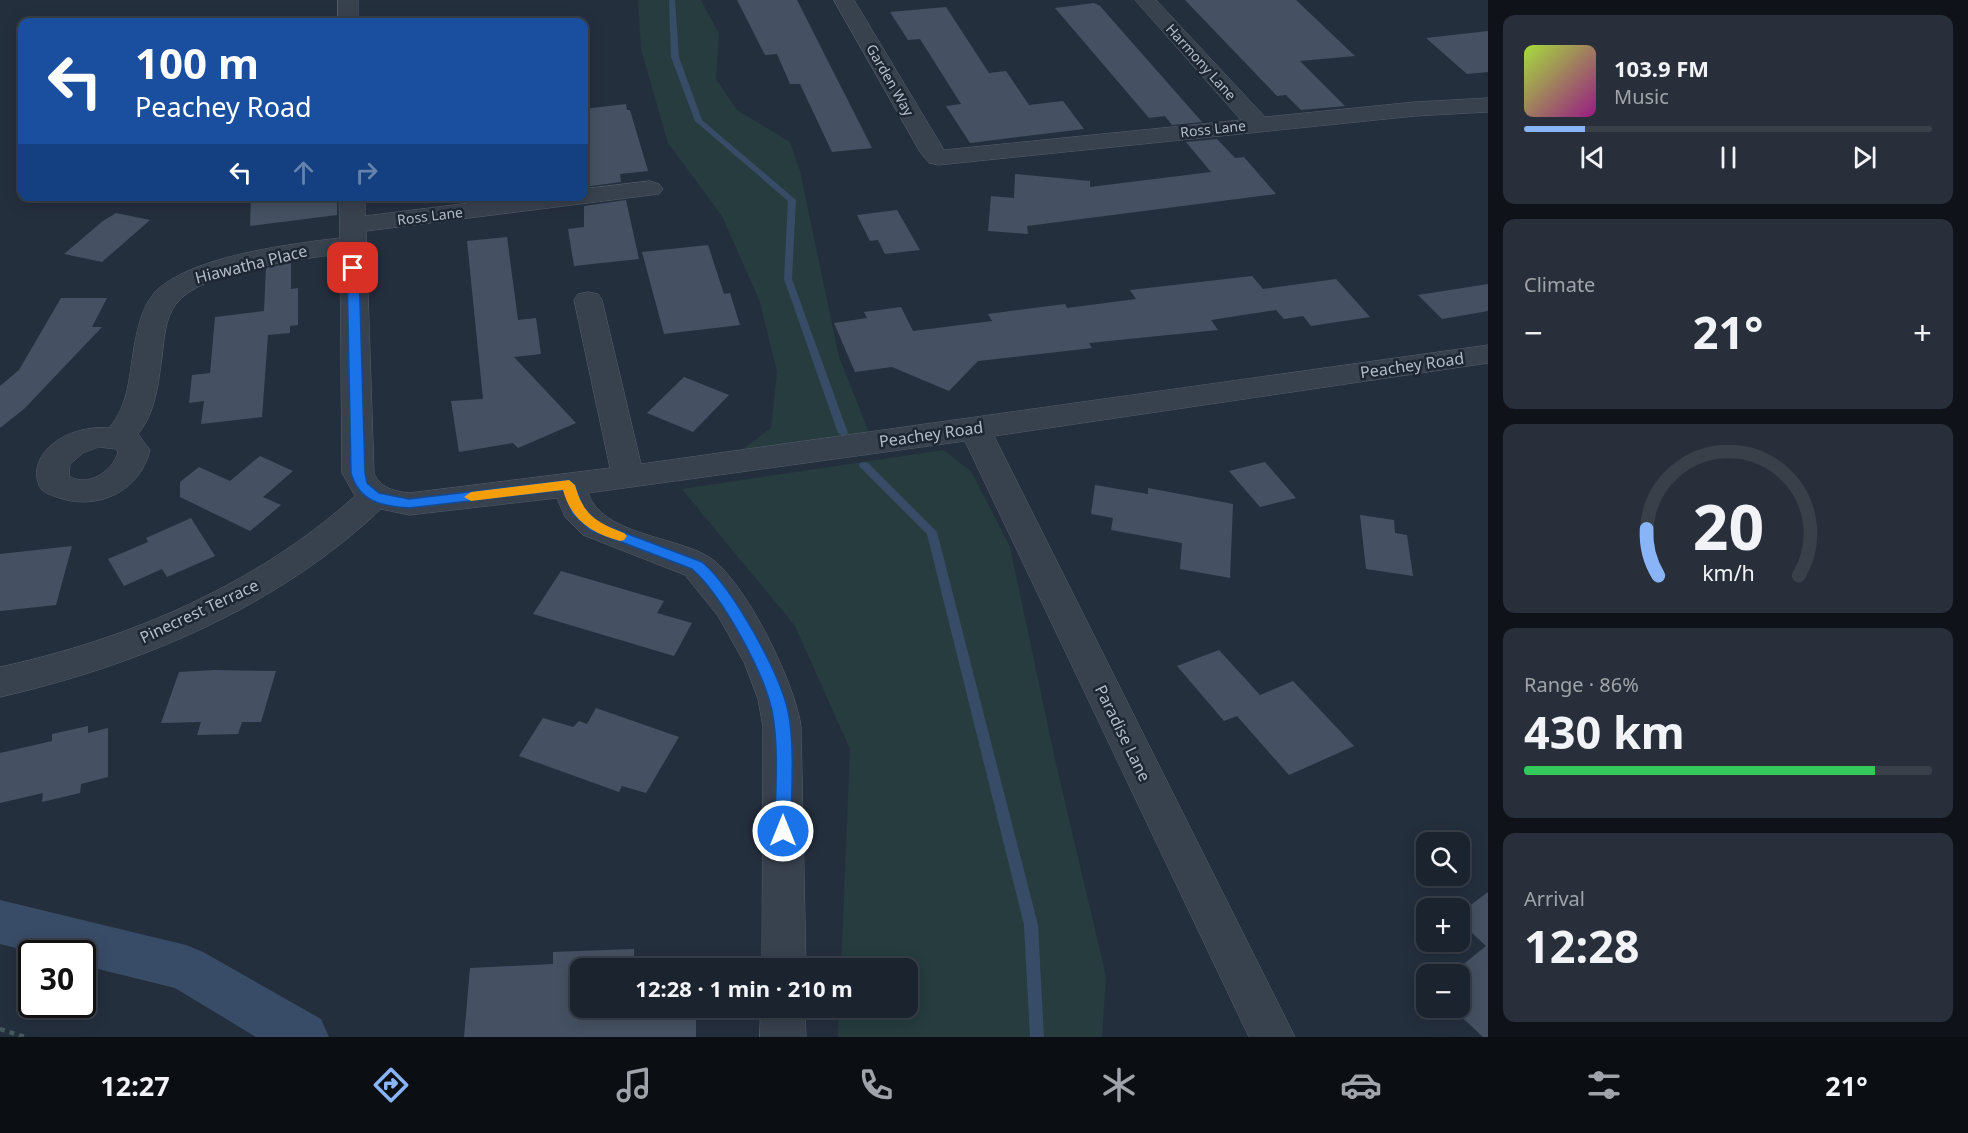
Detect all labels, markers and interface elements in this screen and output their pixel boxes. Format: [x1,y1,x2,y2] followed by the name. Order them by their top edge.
[1162,19,1241,104] street label: Harmony Lane
[135,34,259,91] text: 100 m
[862,40,919,120] street label: Garden Way
[36,42,114,120] icon: left
[1614,53,1709,83] text: 103.9 FM
[1614,83,1669,110] text: Music
[135,88,312,125] text: Peachey Road
[1179,116,1247,141] street label: Ross Lane
[1576,141,1609,174] icon: previous
[1712,141,1745,174] icon: pause
[1848,141,1881,174] icon: next
[224,156,257,189] icon: left
[287,156,320,189] icon: ahead
[350,156,383,189] icon: right
[396,202,464,229] street label: Ross Lane
[193,239,309,289] street label: Hiawatha Place
[327,242,378,293] pin
[336,251,369,284] icon: arrive
[1524,271,1595,298] text: Climate
[1693,301,1763,362] text: 21°
[1524,310,1543,355] text: −
[1913,310,1932,355] text: +
[1359,347,1465,383] street label: Peachey Road
[878,416,984,452] street label: Peachey Road
[1692,483,1764,568] text: 20
[1702,558,1754,587] text: km/h
[136,574,262,648] street label: Pinecrest Terrace
[1524,671,1639,698] text: Range · 86%
[1090,681,1156,785] street label: Paradise Lane
[1524,701,1685,762] text: 430 km
[751,799,815,863] position arrow
[1416,832,1470,1018] map controls
[1416,832,1470,886] button: search
[1524,885,1585,912] text: Arrival
[1416,898,1470,952] button: +
[1524,915,1640,976] text: 12:28
[18,940,96,1018] speed limit sign: 30
[1416,964,1470,1018] button: −
[635,973,853,1003] text: 12:28 · 1 min · 210 m
[370,1064,412,1106] icon: directions
[613,1064,655,1106] icon: music
[855,1064,897,1106] icon: phone
[1098,1064,1140,1106] icon: climate
[1340,1064,1382,1106] icon: car
[1583,1064,1625,1106] icon: filters
[100,1067,170,1104] text: 12:27
[1825,1067,1868,1104] text: 21°

